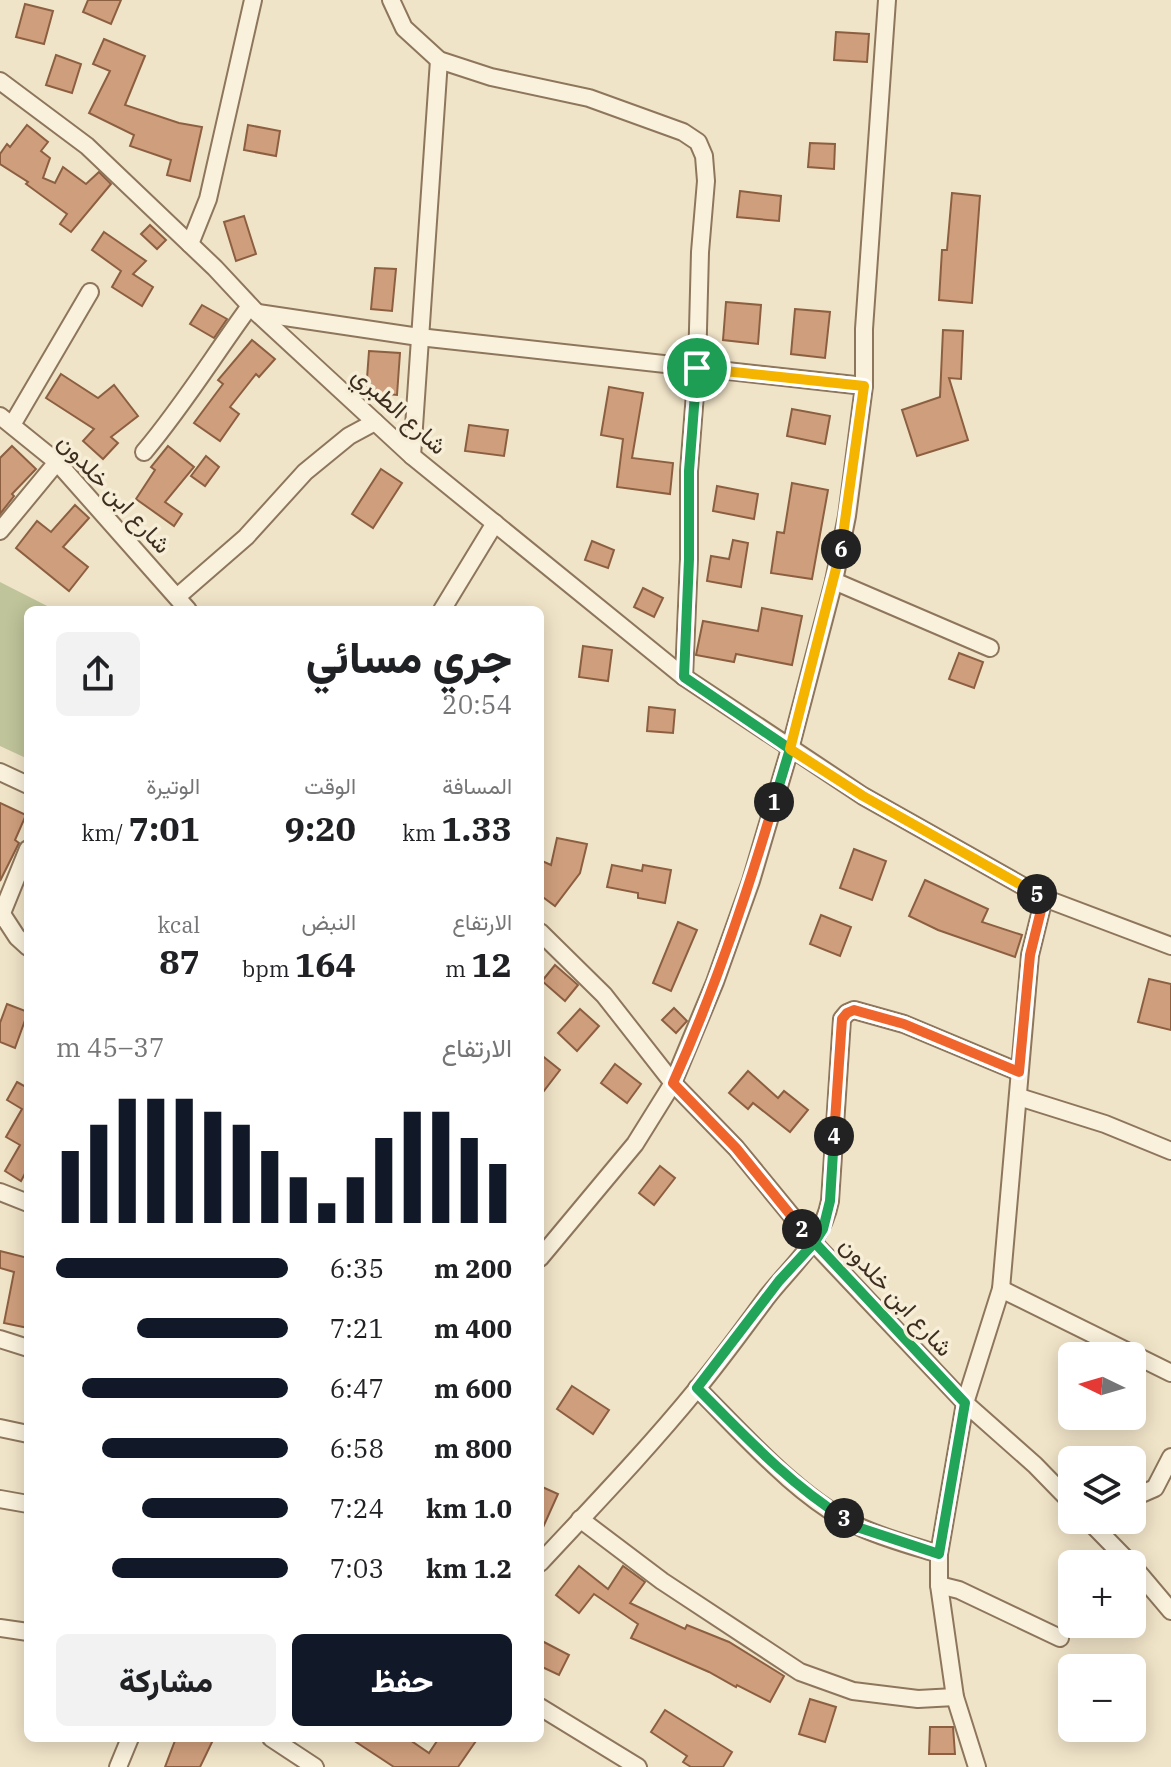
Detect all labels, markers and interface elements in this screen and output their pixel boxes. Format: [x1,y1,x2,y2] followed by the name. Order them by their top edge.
[663,334,731,402] pin
[675,346,719,390] icon: arrive
[343,359,454,464] street label: شارع الطبري
[50,426,179,560] street label: شارع ابن خلدون
[821,529,861,569] pin: 6
[834,534,848,563] text: 6
[306,628,512,685] text: جري مسائي
[56,632,140,716] button: share
[442,687,512,721] text: 20:54
[146,771,200,800] text: الوتيرة
[304,771,356,800] text: الوقت
[442,771,512,800] text: المسافة
[754,782,794,822] pin: 1
[767,787,781,816] text: 1
[128,806,200,850] text: 7:01
[284,806,356,850] text: 9:20
[441,806,512,850] text: 1.33
[82,818,128,847] text: /km
[402,818,441,847] text: km
[1017,874,1057,914] pin: 5
[1030,879,1044,908] text: 5
[302,907,356,936] text: النبض
[452,907,512,936] text: الارتفاع
[158,910,200,939] text: kcal
[159,939,200,983] text: 87
[295,942,356,986] text: 164
[471,942,512,986] text: 12
[242,954,295,983] text: bpm
[445,954,471,983] text: m
[56,1030,165,1064] text: 37–45 m
[441,1030,512,1064] text: الارتفاع
[814,1116,854,1156] pin: 4
[827,1121,841,1150] text: 4
[782,1209,822,1249] pin: 2
[795,1214,809,1243] text: 2
[832,1229,961,1363] street label: شارع ابن خلدون
[330,1251,384,1285] text: 6:35
[434,1251,512,1285] text: 200 m
[330,1311,384,1345] text: 7:21
[434,1311,512,1345] text: 400 m
[1058,1342,1146,1430] north arrow
[1058,1342,1146,1742] map controls
[330,1371,384,1405] text: 6:47
[434,1371,512,1405] text: 600 m
[330,1431,384,1465] text: 6:58
[434,1431,512,1465] text: 800 m
[1058,1446,1146,1534] button: layers
[330,1491,384,1525] text: 7:24
[426,1491,512,1525] text: 1.0 km
[824,1498,864,1538] pin: 3
[837,1503,851,1532] text: 3
[1058,1550,1146,1638] button: +
[330,1551,384,1585] text: 7:03
[426,1551,512,1585] text: 1.2 km
[56,1634,276,1726] button: مشاركة
[292,1634,512,1726] button: حفظ
[1058,1654,1146,1742] button: −

